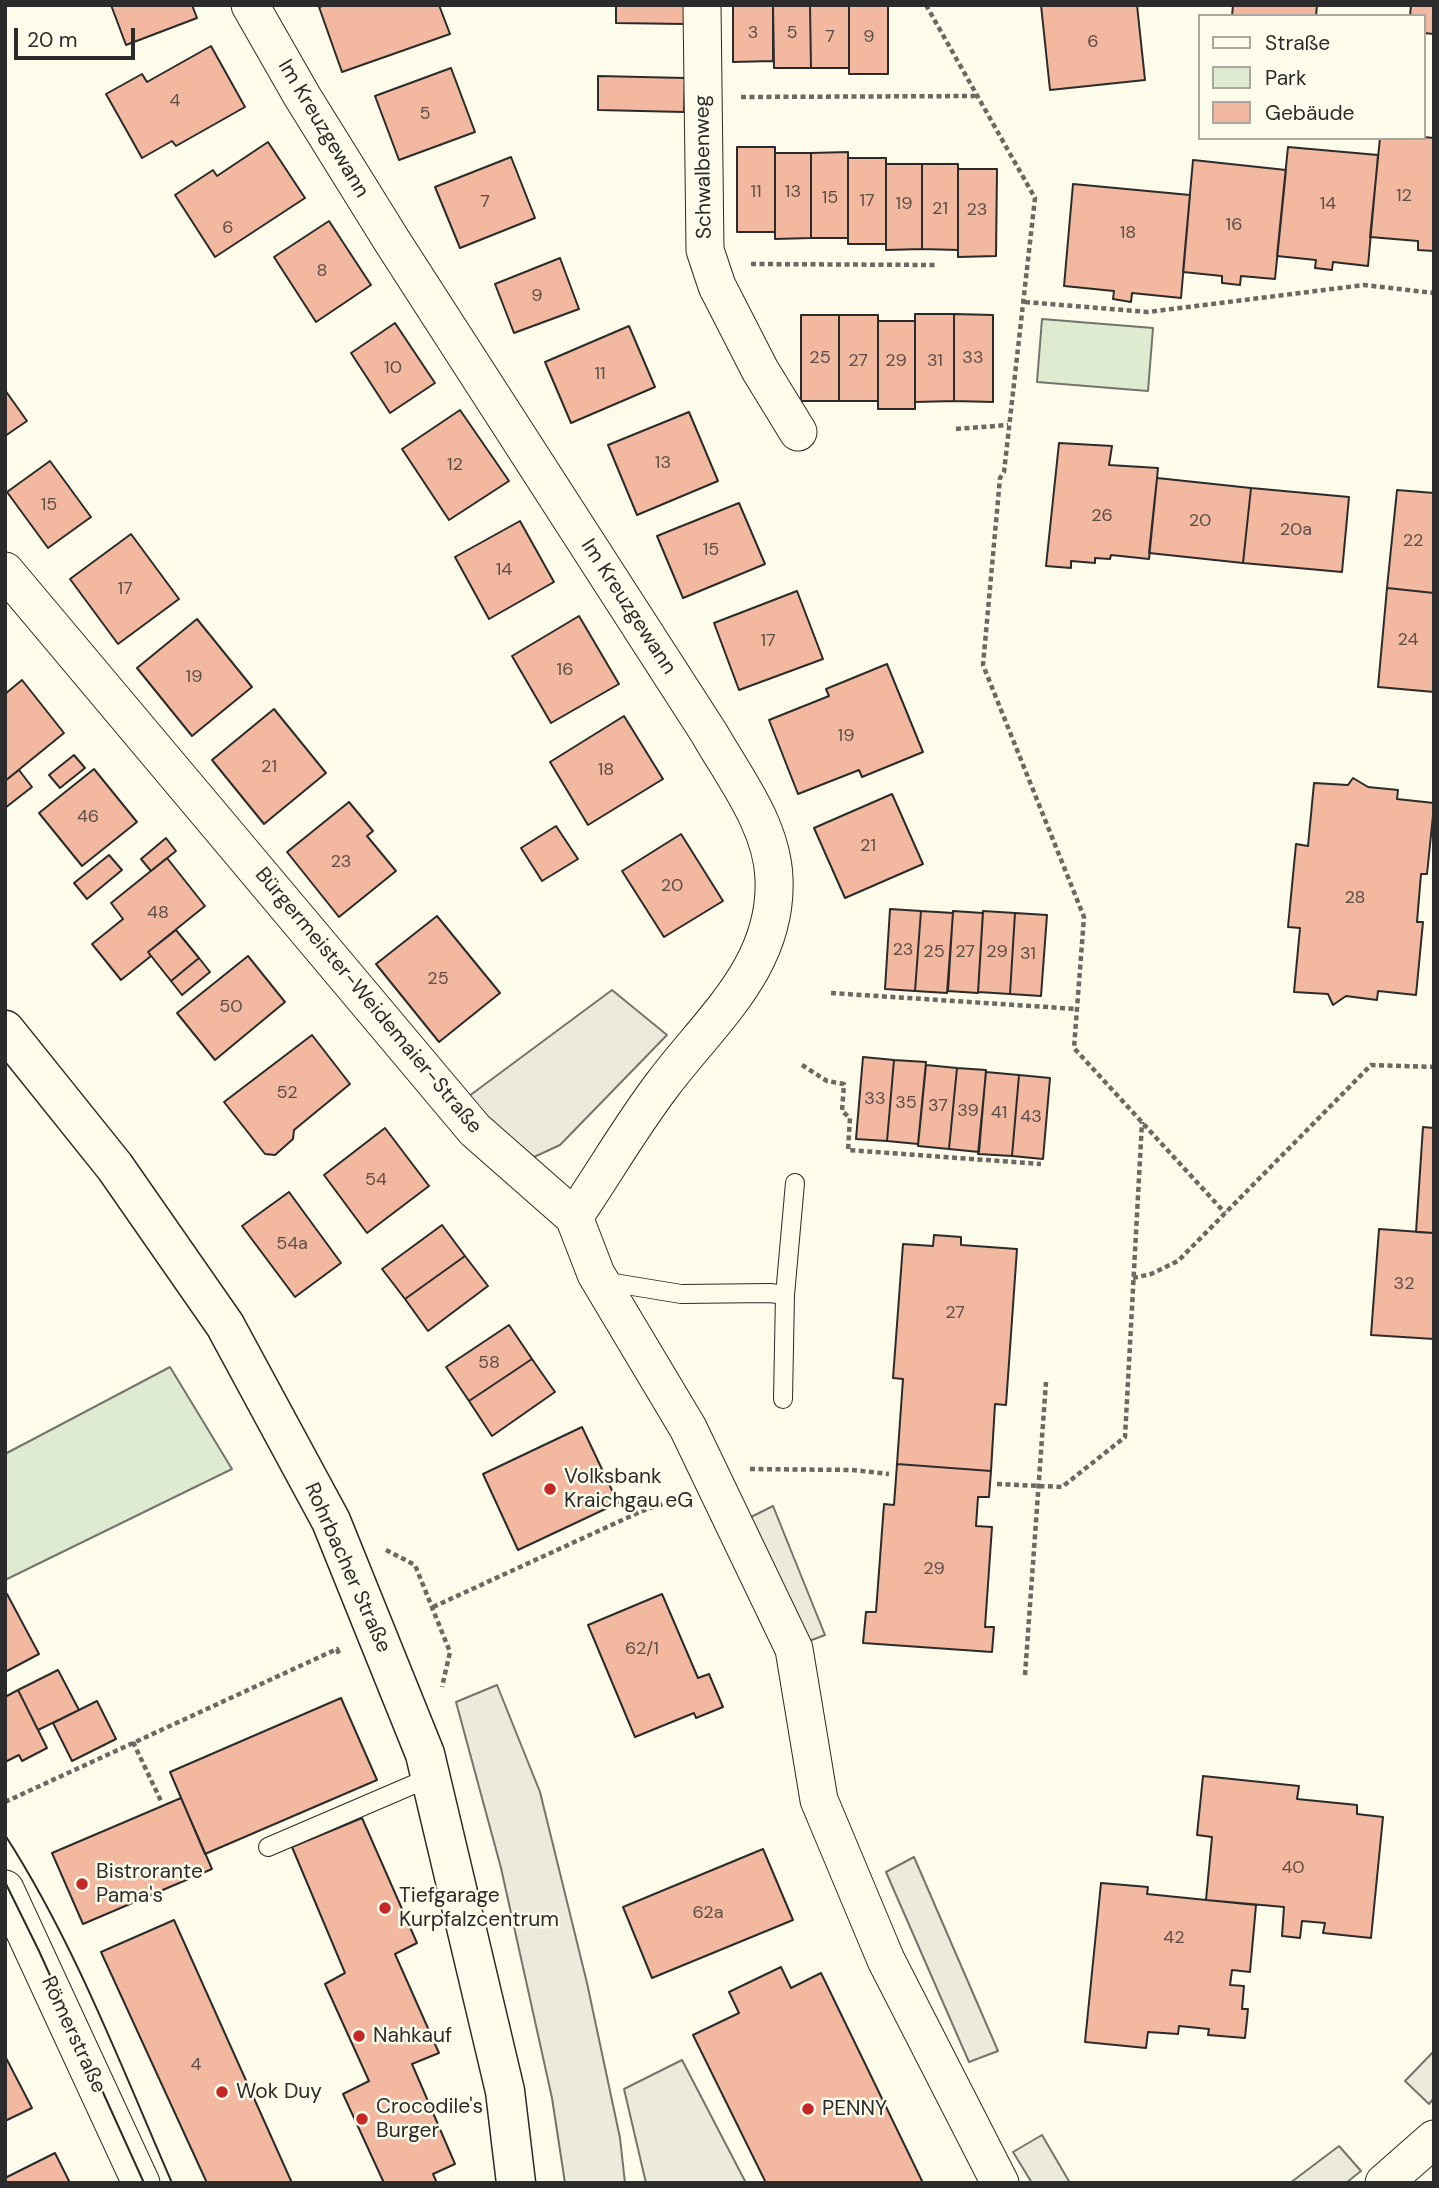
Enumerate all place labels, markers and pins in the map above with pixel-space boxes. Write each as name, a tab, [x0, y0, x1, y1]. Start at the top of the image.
place label: Volksbank Kraichgau eG	[564, 1464, 693, 1514]
marker: Volksbank Kraichgau eG	[542, 1481, 558, 1497]
place label: Bistrorante Pama's	[96, 1859, 203, 1909]
marker: Bistrorante Pama's	[74, 1876, 90, 1892]
place label: Tiefgarage Kurpfalzcentrum	[399, 1883, 559, 1933]
marker: Tiefgarage Kurpfalzcentrum	[377, 1900, 393, 1916]
place label: Nahkauf	[373, 2023, 452, 2049]
marker: Nahkauf	[351, 2028, 367, 2044]
place label: Wok Duy	[236, 2079, 322, 2105]
marker: Wok Duy	[214, 2084, 230, 2100]
place label: Crocodile's Burger	[376, 2094, 483, 2144]
place label: PENNY	[822, 2096, 887, 2122]
marker: PENNY	[800, 2101, 816, 2117]
marker: Crocodile's Burger	[354, 2111, 370, 2127]

